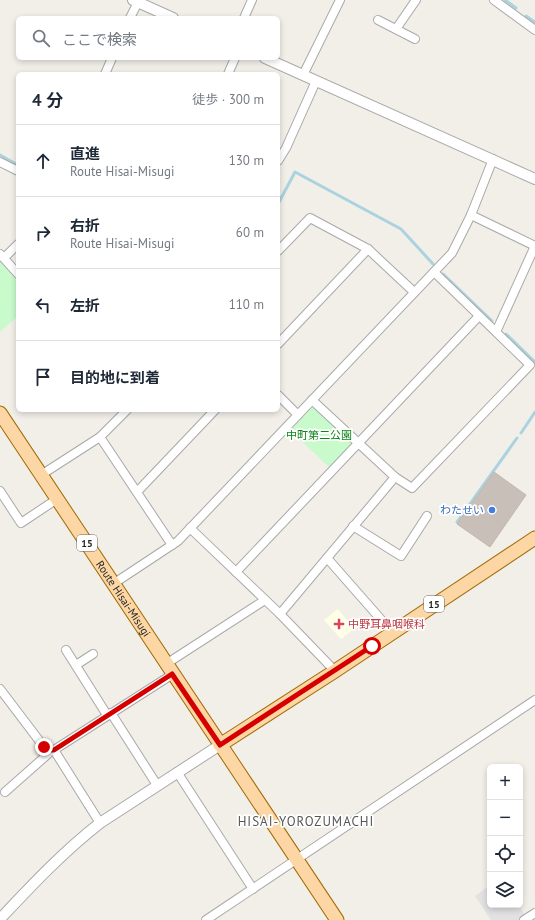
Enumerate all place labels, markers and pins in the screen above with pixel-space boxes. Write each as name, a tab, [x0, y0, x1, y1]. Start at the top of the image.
place label: わたせい	[440, 503, 484, 517]
marker: わたせい	[487, 505, 497, 515]
place label: 中野耳鼻咽喉科	[348, 617, 425, 631]
marker: 中野耳鼻咽喉科	[333, 618, 345, 630]

